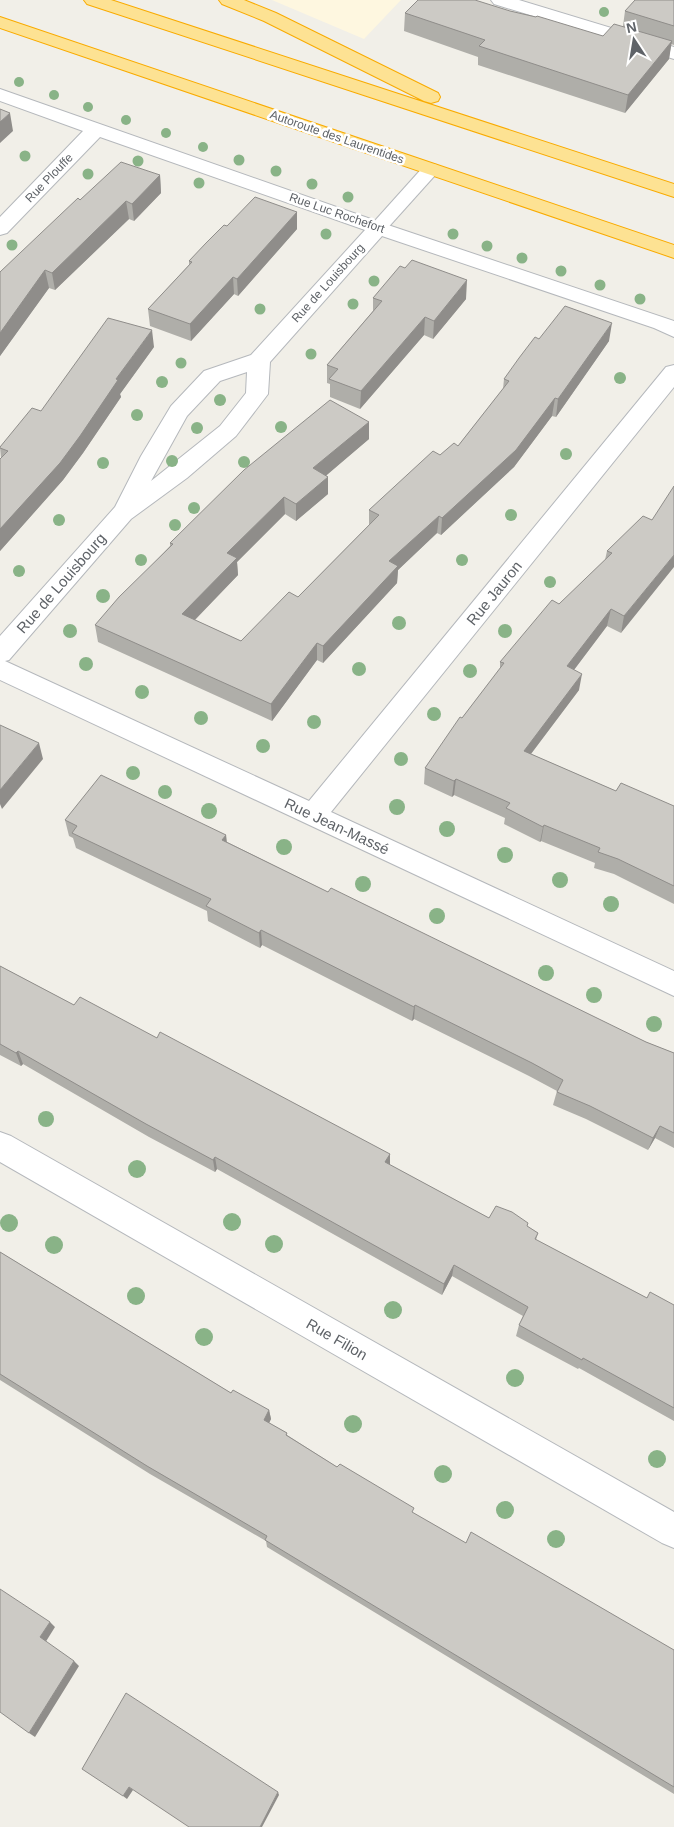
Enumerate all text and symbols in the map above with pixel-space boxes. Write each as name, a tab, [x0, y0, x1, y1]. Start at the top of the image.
north arrow	[609, 15, 659, 65]
text: N	[625, 18, 638, 36]
street label: Autoroute des Laurentides	[268, 107, 406, 167]
street label: Rue Plouffe	[22, 150, 76, 205]
street label: Rue Luc Rochefort	[287, 190, 387, 236]
street label: Rue de Louisbourg	[289, 241, 367, 325]
street label: Rue de Louisbourg	[13, 530, 109, 636]
street label: Rue Jauron	[463, 558, 525, 628]
street label: Rue Jean-Massé	[282, 794, 392, 858]
street label: Rue Filion	[304, 1315, 370, 1363]

